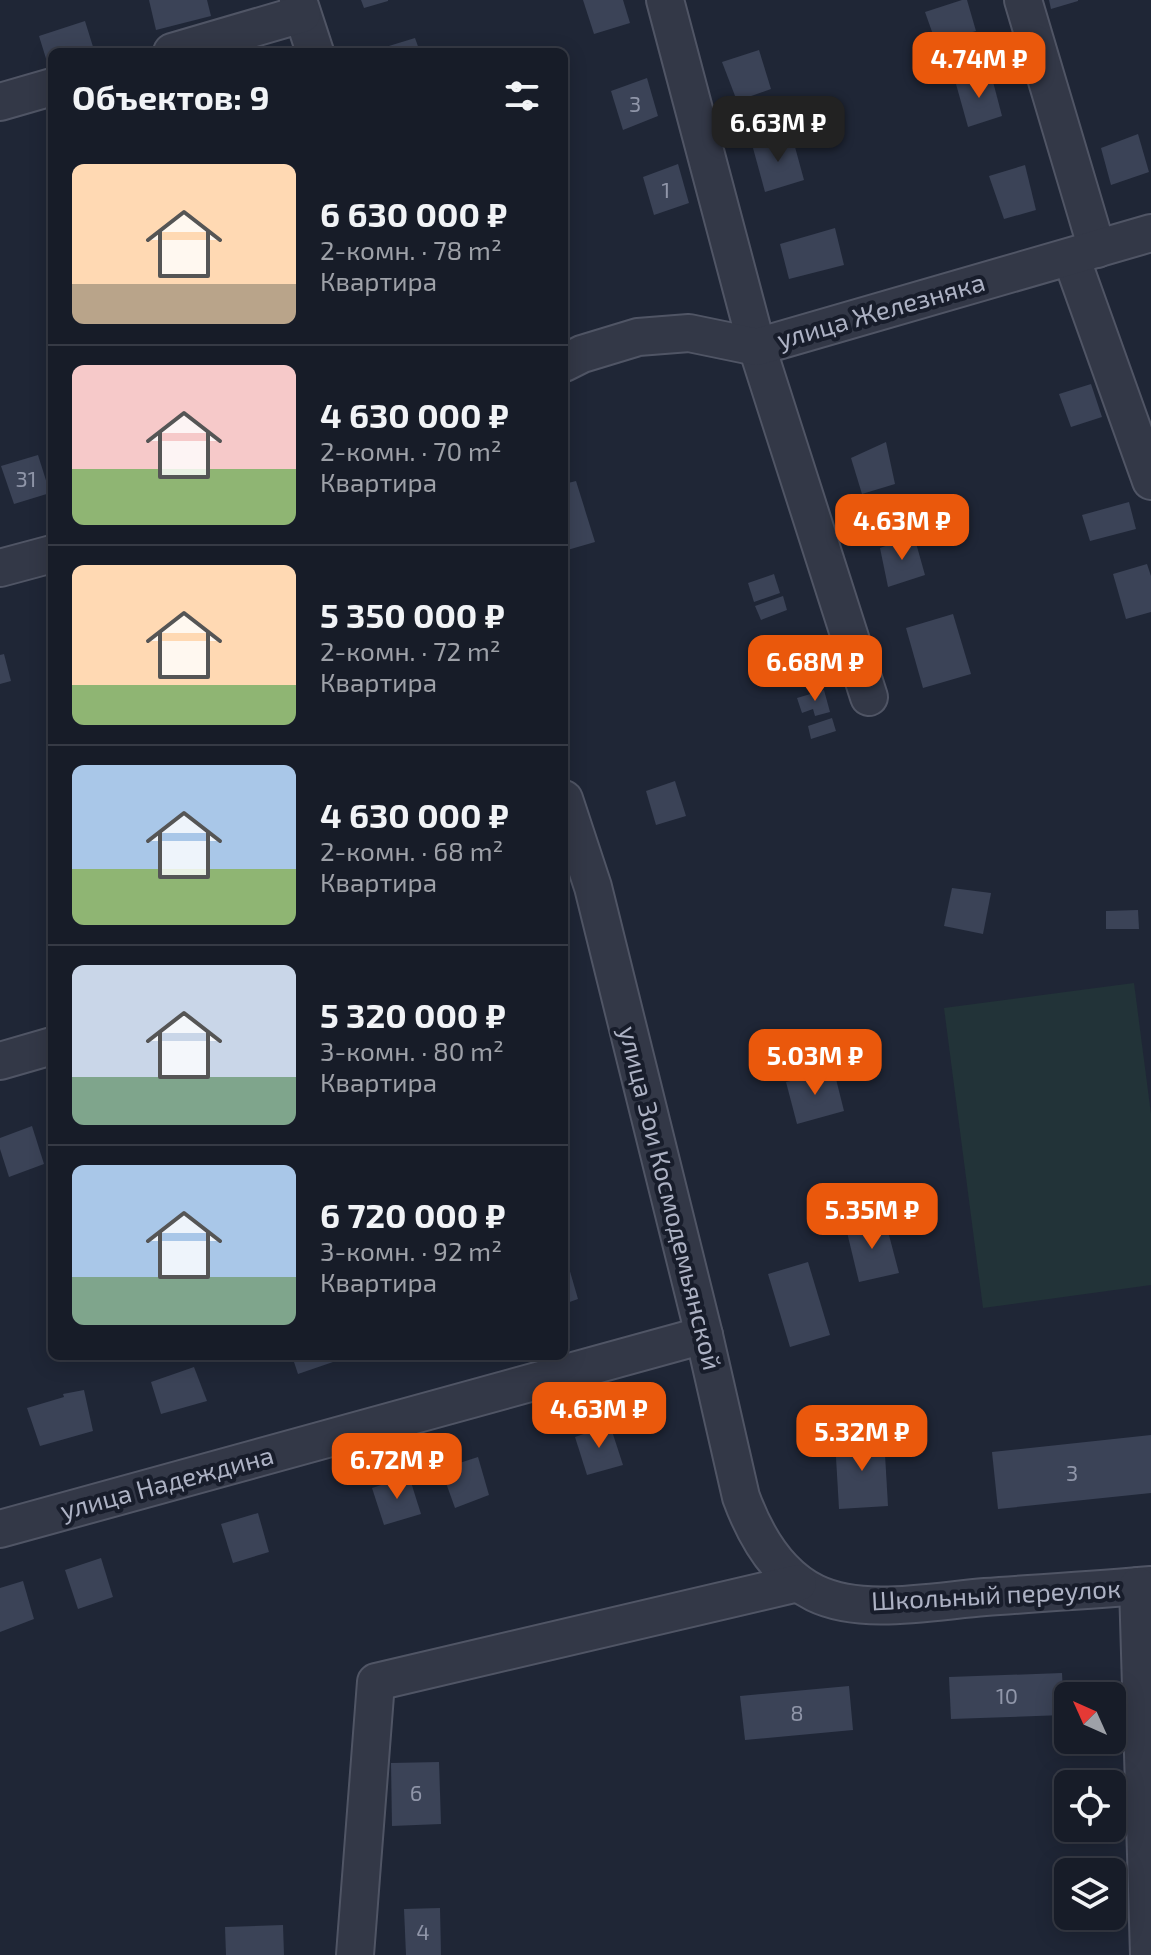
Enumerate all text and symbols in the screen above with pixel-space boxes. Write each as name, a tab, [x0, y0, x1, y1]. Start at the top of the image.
pin: 4.74M ₽	[905, 32, 1053, 100]
text: 4.74M ₽	[930, 42, 1028, 73]
icon: filters	[500, 74, 544, 118]
text: Объектов: 9	[72, 76, 270, 117]
house number: 3	[629, 90, 641, 116]
pin: 6.63M ₽	[704, 96, 852, 164]
text: 6.63M ₽	[730, 106, 826, 137]
house number: 1	[662, 176, 670, 202]
text: 6 630 000 ₽	[320, 193, 507, 234]
icon: home	[136, 196, 232, 292]
text: 2-комн. · 78 m²	[320, 234, 502, 265]
text: Квартира	[320, 265, 437, 296]
street label: улица Железняка	[773, 265, 988, 355]
text: 4 630 000 ₽	[320, 394, 509, 435]
icon: home	[136, 397, 232, 493]
text: 2-комн. · 70 m²	[320, 435, 502, 466]
house number: 31	[16, 465, 37, 491]
text: Квартира	[320, 466, 437, 497]
pin: 4.63M ₽	[828, 494, 976, 562]
text: 4.63M ₽	[853, 504, 951, 535]
text: 5 350 000 ₽	[320, 594, 505, 635]
icon: home	[136, 597, 232, 693]
text: 2-комн. · 72 m²	[320, 635, 501, 666]
pin: 6.68M ₽	[741, 635, 889, 703]
text: 6.68M ₽	[766, 645, 864, 676]
text: Квартира	[320, 666, 437, 697]
text: 4 630 000 ₽	[320, 794, 509, 835]
icon: home	[136, 797, 232, 893]
text: 2-комн. · 68 m²	[320, 835, 503, 866]
text: Квартира	[320, 866, 437, 897]
text: 5 320 000 ₽	[320, 994, 506, 1035]
icon: home	[136, 997, 232, 1093]
street label: улица Зои Космодемьянской	[613, 1022, 729, 1373]
pin: 5.03M ₽	[741, 1029, 889, 1097]
text: 3-комн. · 80 m²	[320, 1035, 504, 1066]
text: 5.03M ₽	[767, 1039, 863, 1070]
text: Квартира	[320, 1066, 437, 1097]
pin: 5.35M ₽	[798, 1183, 946, 1251]
text: 5.35M ₽	[825, 1193, 919, 1224]
text: 6 720 000 ₽	[320, 1194, 506, 1235]
icon: home	[136, 1197, 232, 1293]
text: 3-комн. · 92 m²	[320, 1235, 502, 1266]
text: Квартира	[320, 1266, 437, 1297]
pin: 4.63M ₽	[525, 1382, 673, 1450]
text: 4.63M ₽	[550, 1392, 648, 1423]
pin: 5.32M ₽	[788, 1405, 936, 1473]
text: 5.32M ₽	[814, 1415, 910, 1446]
pin: 6.72M ₽	[323, 1433, 471, 1501]
street label: улица Надеждина	[56, 1438, 277, 1526]
text: 6.72M ₽	[350, 1443, 444, 1474]
house number: 3	[1066, 1459, 1078, 1485]
street label: Школьный переулок	[870, 1571, 1122, 1617]
house number: 10	[996, 1682, 1018, 1708]
north arrow	[1054, 1682, 1126, 1754]
map controls	[1054, 1682, 1126, 1930]
house number: 8	[790, 1699, 804, 1725]
button: locate	[1054, 1770, 1126, 1842]
house number: 6	[410, 1779, 422, 1805]
button: layers	[1054, 1858, 1126, 1930]
house number: 4	[416, 1918, 430, 1944]

